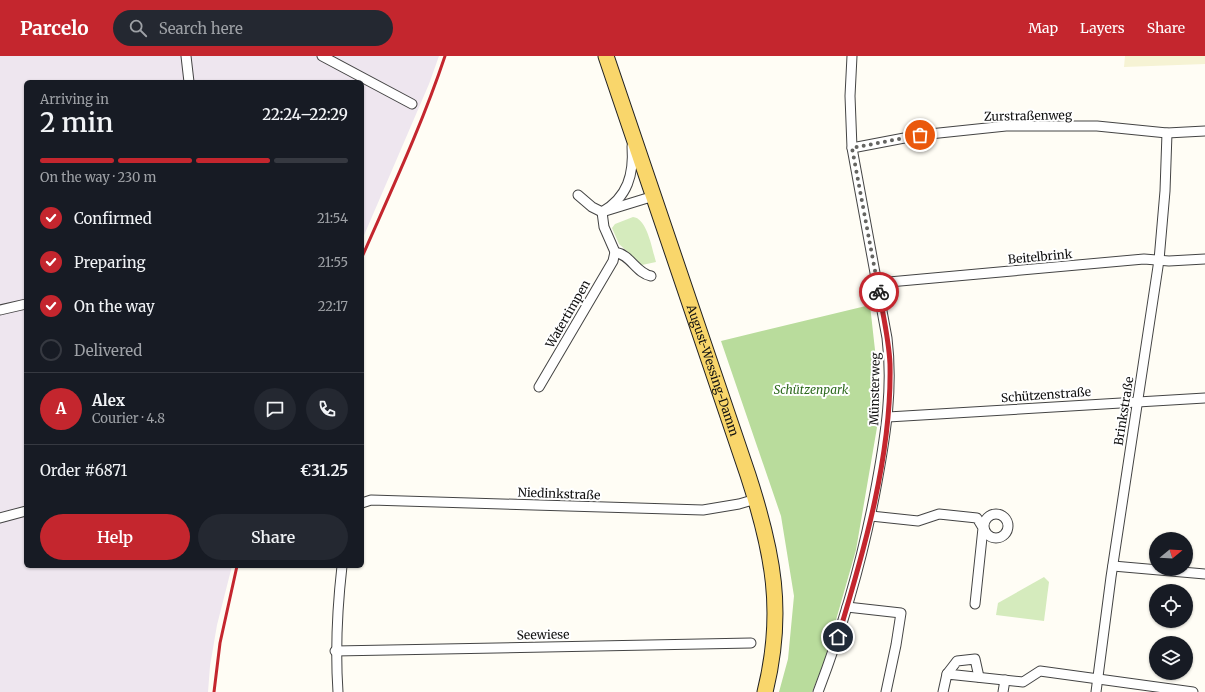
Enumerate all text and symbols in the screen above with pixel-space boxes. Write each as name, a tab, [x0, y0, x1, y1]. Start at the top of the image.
search box	[113, 10, 393, 46]
text: Parcelo	[20, 16, 89, 40]
icon: search	[127, 17, 149, 39]
text: Search here	[159, 19, 243, 38]
text: Map	[1028, 19, 1058, 37]
text: Layers	[1080, 19, 1125, 37]
text: Share	[1147, 19, 1185, 37]
text: Arriving in	[40, 91, 109, 108]
text: 22:24–22:29	[262, 105, 348, 124]
text: 2 min	[40, 106, 113, 139]
street label: Zurstraßenweg	[984, 107, 1073, 124]
pin	[903, 118, 937, 152]
icon: bag	[909, 124, 931, 146]
text: On the way · 230 m	[40, 169, 156, 186]
icon: check	[40, 207, 62, 229]
text: Confirmed	[74, 209, 152, 228]
text: 21:54	[317, 210, 348, 227]
street label: Beitelbrink	[1007, 246, 1073, 267]
icon: check	[40, 251, 62, 273]
text: Preparing	[74, 253, 146, 272]
text: 21:55	[318, 254, 348, 271]
courier	[859, 272, 899, 312]
street label: Watertimpen	[542, 277, 593, 351]
icon: bike	[868, 281, 890, 303]
icon: check	[40, 295, 62, 317]
text: On the way	[74, 297, 155, 316]
text: 22:17	[318, 298, 348, 315]
street label: August-Wessing-Damm	[683, 302, 742, 438]
text: Delivered	[74, 341, 142, 360]
street label: Münsterweg	[866, 352, 883, 426]
street label: Brinkstraße	[1111, 375, 1136, 446]
park label: Schützenpark	[774, 382, 849, 397]
street label: Schützenstraße	[1000, 384, 1091, 405]
button: chat	[254, 388, 296, 430]
button: phone	[306, 388, 348, 430]
text: Alex	[92, 391, 125, 410]
text: A	[56, 399, 66, 418]
text: Courier · 4.8	[92, 410, 165, 427]
text: Order #6871	[40, 461, 127, 480]
text: €31.25	[300, 461, 348, 480]
street label: Niedinkstraße	[517, 485, 601, 502]
button: Help	[40, 514, 190, 560]
button: Share	[198, 514, 348, 560]
north arrow	[1149, 532, 1193, 576]
map controls	[1149, 532, 1193, 680]
button: locate	[1149, 584, 1193, 628]
pin	[821, 620, 855, 654]
icon: home	[827, 626, 849, 648]
street label: Seewiese	[516, 627, 570, 642]
button: layers	[1149, 636, 1193, 680]

